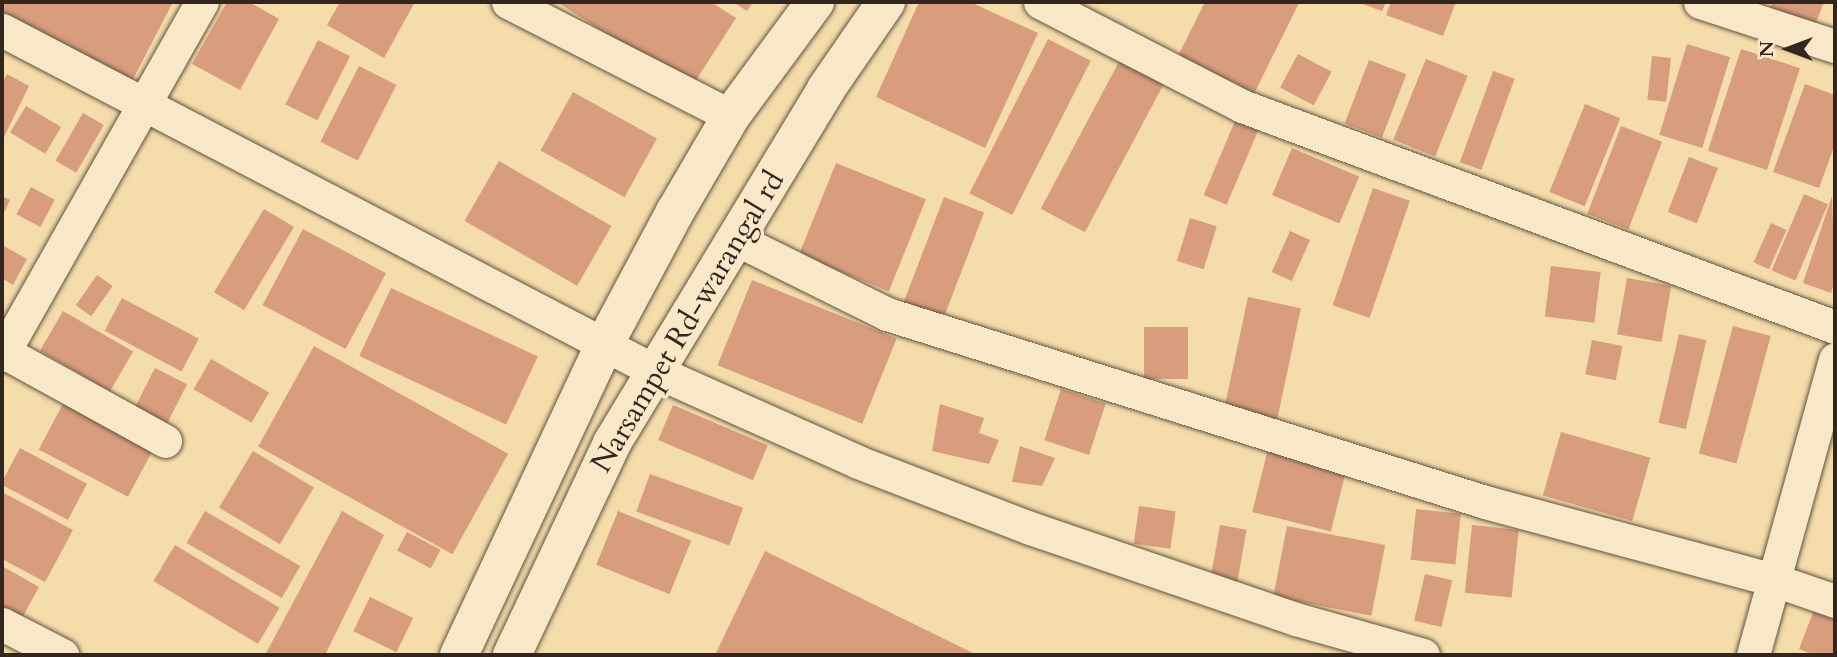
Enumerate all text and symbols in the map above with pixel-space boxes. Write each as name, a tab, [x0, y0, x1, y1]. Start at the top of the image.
north arrow	[1753, 14, 1823, 84]
text: N	[1754, 41, 1780, 57]
street label: Narsampet Rd-warangal rd	[584, 165, 792, 479]

